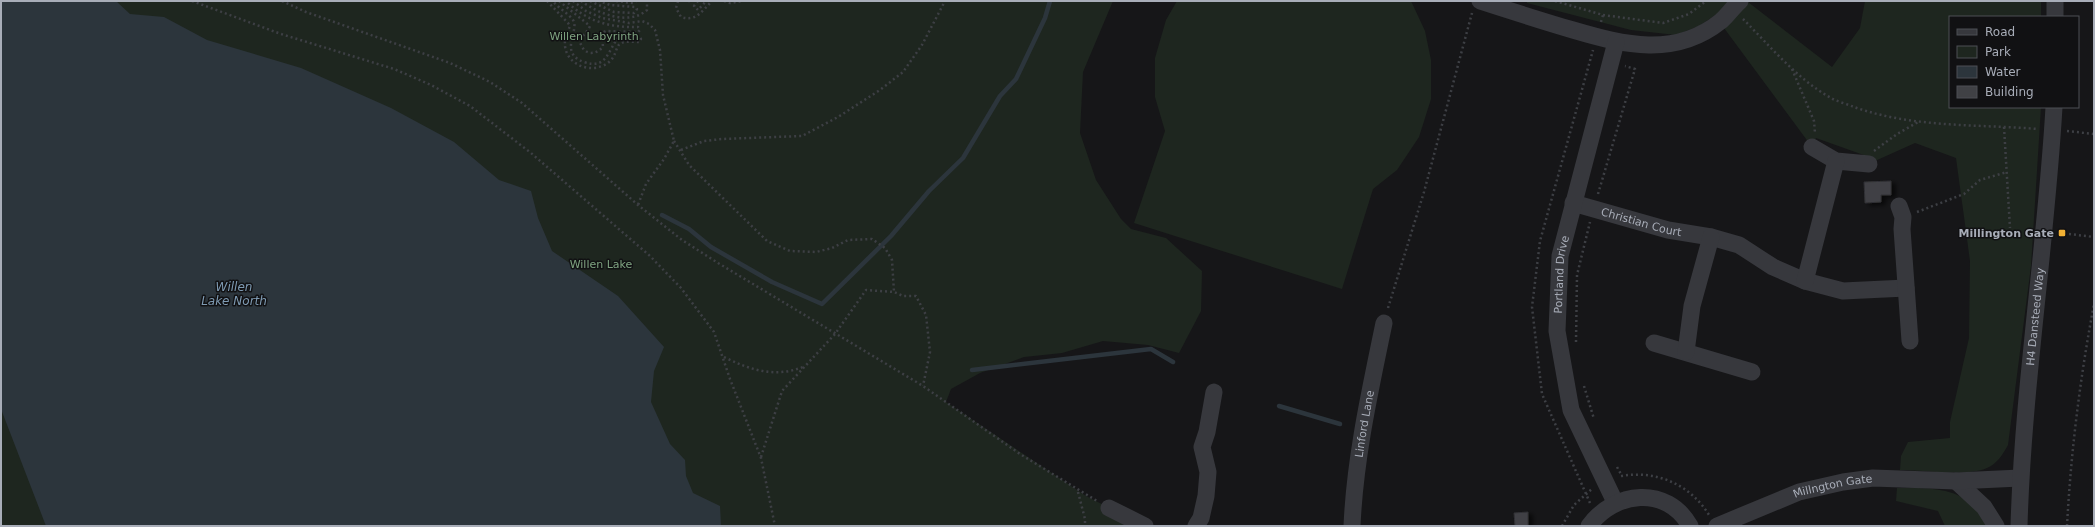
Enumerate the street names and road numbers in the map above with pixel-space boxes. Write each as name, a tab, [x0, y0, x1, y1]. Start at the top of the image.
street label: Christian Court	[1600, 205, 1683, 239]
street label: Portland Drive	[1552, 234, 1572, 314]
street label: H4 Dansteed Way	[2024, 267, 2047, 366]
street label: Linford Lane	[1353, 389, 1377, 458]
street label: Millngton Gate	[1791, 472, 1873, 501]

